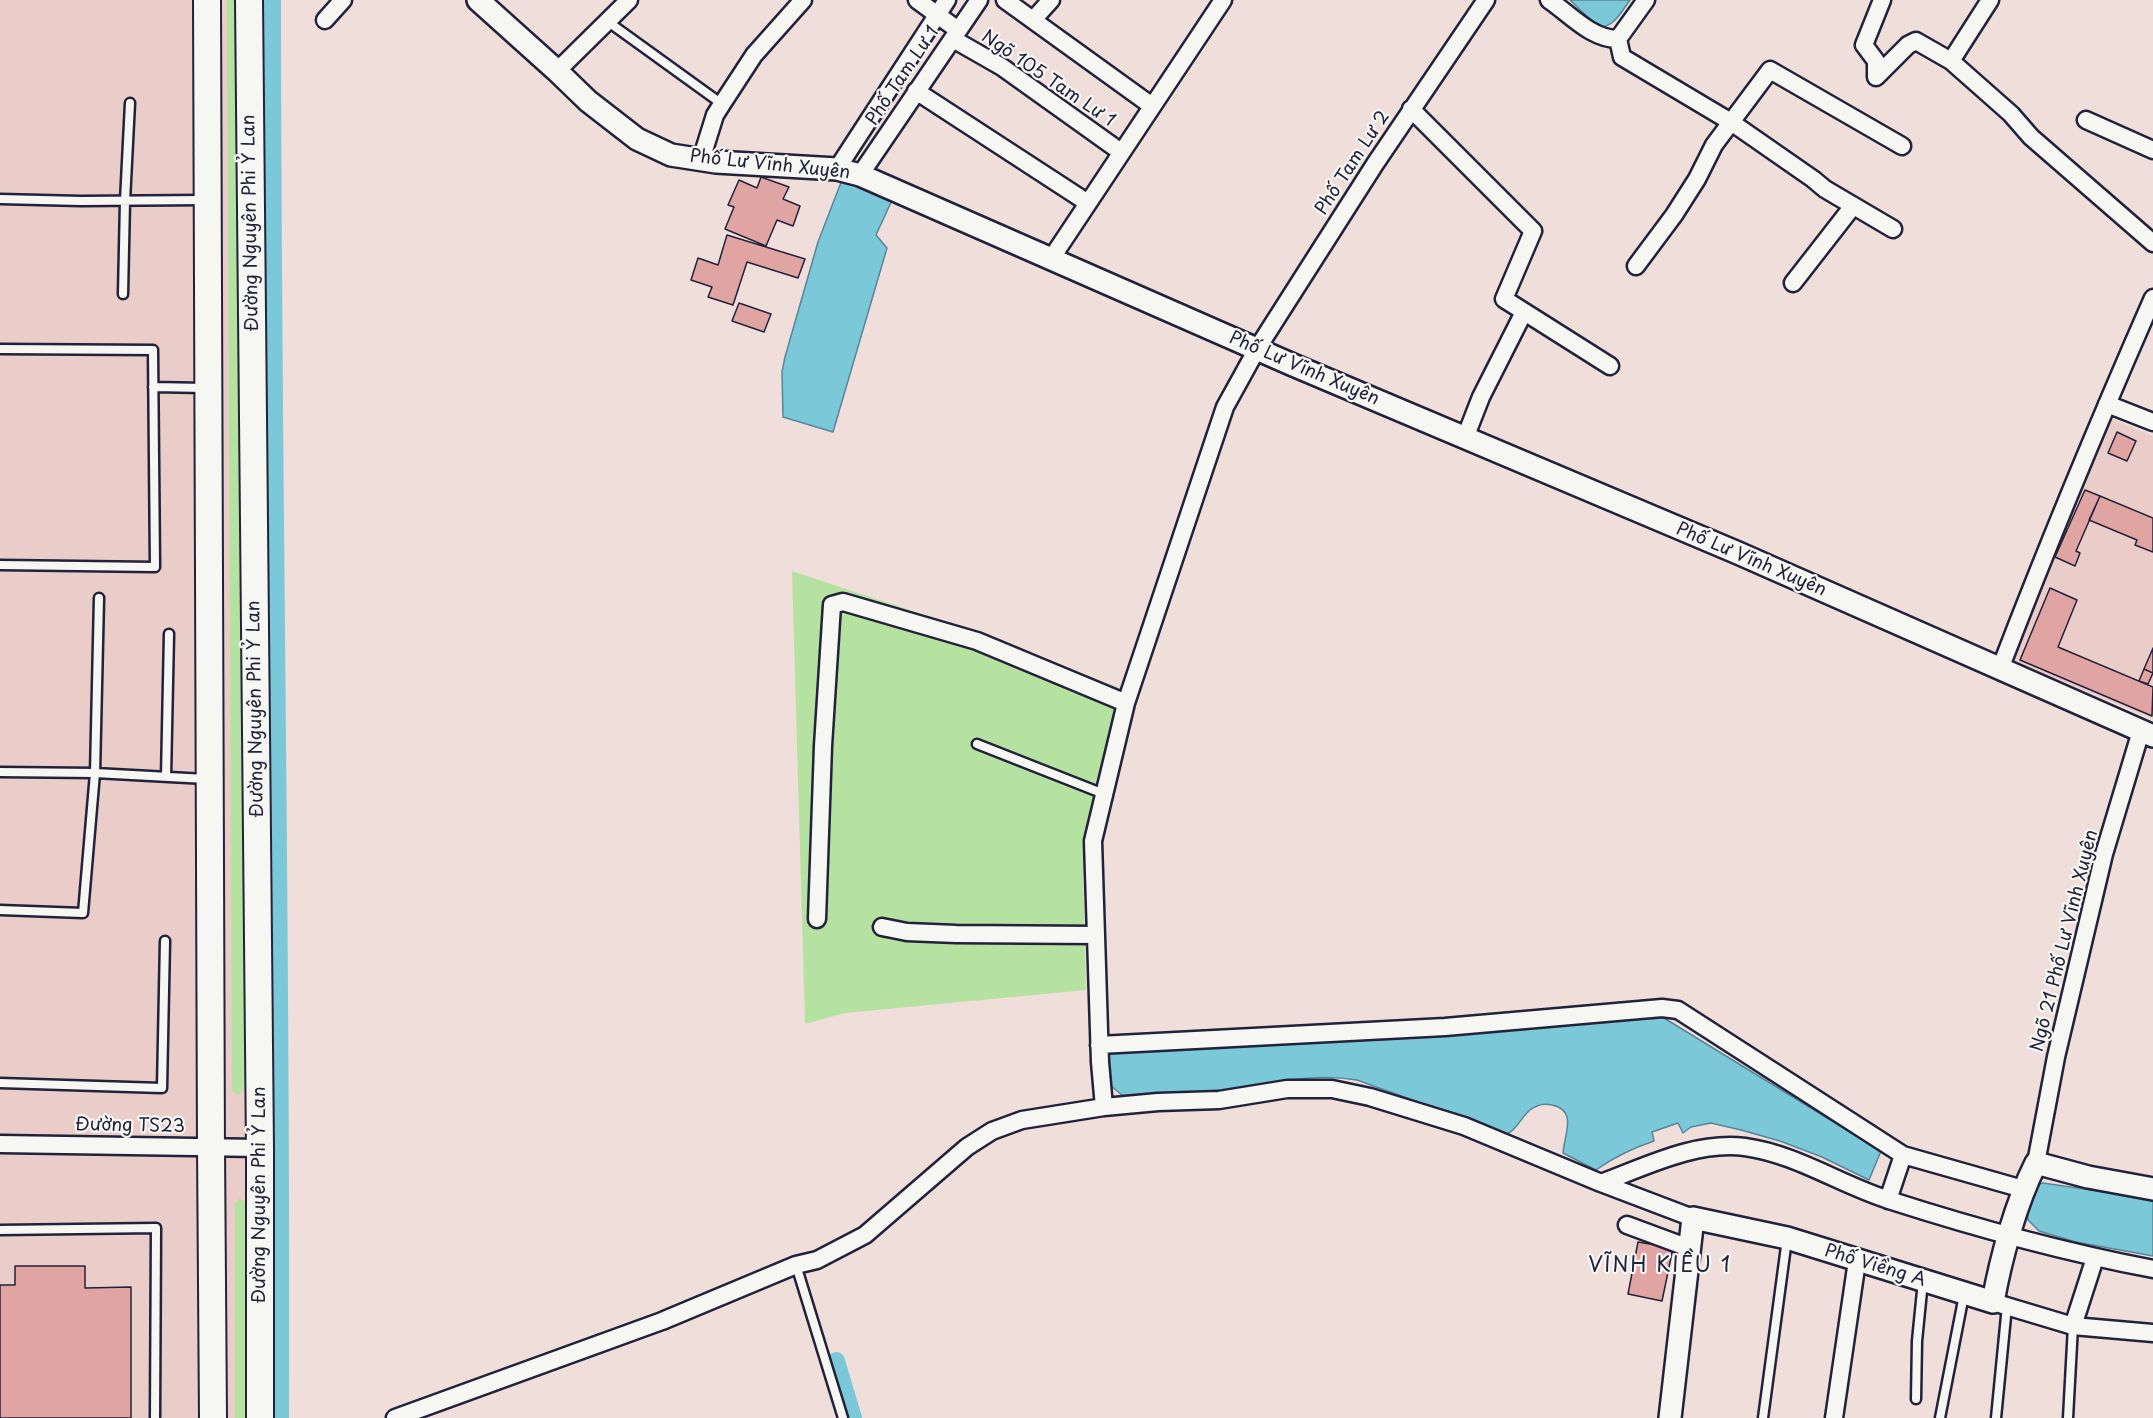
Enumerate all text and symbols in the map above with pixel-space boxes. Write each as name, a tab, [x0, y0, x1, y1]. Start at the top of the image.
street label: Phố Tam Lư 1	[862, 22, 944, 130]
street label: Ngõ 105 Tam Lư 1	[977, 26, 1119, 132]
street label: Phố Tam Lư 2	[1311, 107, 1395, 219]
street label: Đường Nguyên Phi Ỷ Lan	[238, 114, 264, 332]
street label: Phố Lư Vĩnh Xuyên	[689, 146, 851, 184]
street label: Phố Lư Vĩnh Xuyên	[1226, 328, 1382, 410]
street label: Phố Lư Vĩnh Xuyên	[1673, 519, 1829, 601]
street label: Đường Nguyên Phi Ỷ Lan	[243, 600, 269, 818]
street label: Ngõ 21 Phố Lư Vĩnh Xuyên	[2027, 828, 2103, 1054]
street label: Đường Nguyên Phi Ỷ Lan	[249, 1087, 271, 1303]
street label: Đường TS23	[75, 1114, 185, 1138]
street label: Phố Viềng A	[1822, 1240, 1928, 1292]
district label: VĨNH KIỀU 1	[1589, 1253, 1731, 1279]

